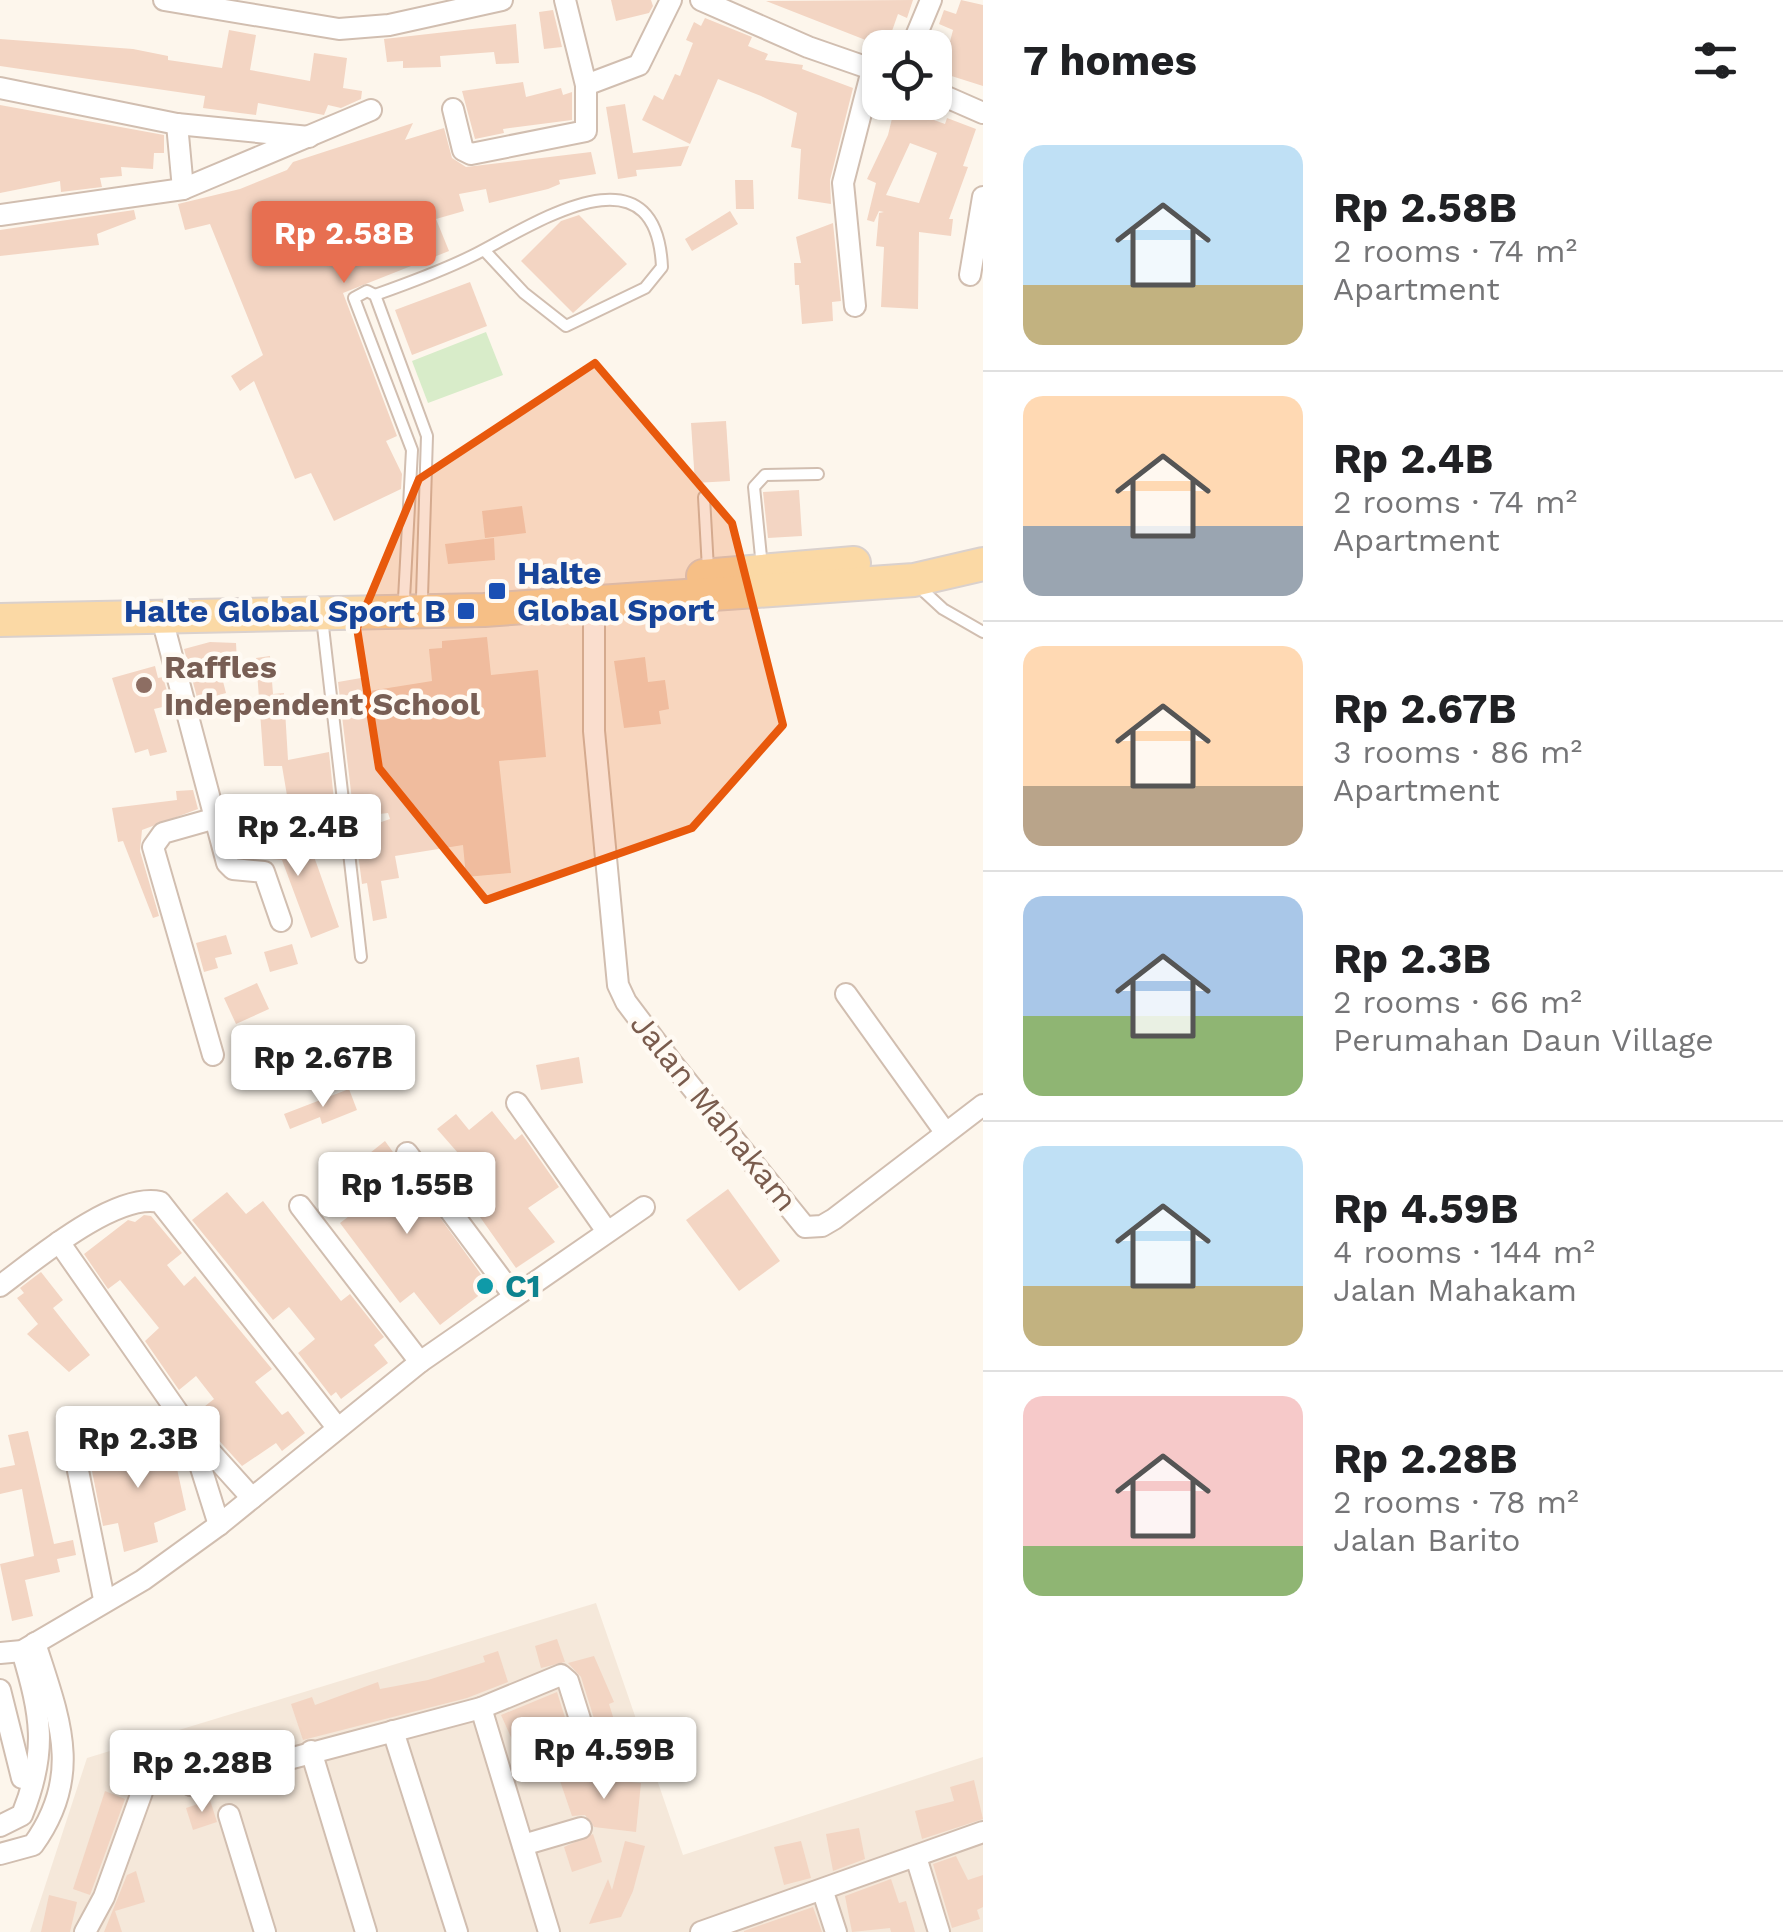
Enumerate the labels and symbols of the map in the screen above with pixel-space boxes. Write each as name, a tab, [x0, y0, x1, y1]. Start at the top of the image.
pin: Rp 2.58B	[241, 201, 447, 286]
place label: Halte Global Sport	[517, 554, 715, 629]
marker: Halte Global Sport	[486, 580, 508, 602]
place label: Halte Global Sport B	[124, 592, 446, 630]
marker: Halte Global Sport B	[455, 600, 477, 622]
place label: Raffles Independent School	[164, 648, 480, 723]
marker: Raffles Independent School	[133, 674, 155, 696]
pin: Rp 2.4B	[206, 794, 390, 879]
street label: Jalan Mahakam	[622, 1005, 806, 1219]
pin: Rp 2.67B	[220, 1025, 426, 1110]
pin: Rp 1.55B	[304, 1152, 510, 1237]
place label: C1	[505, 1267, 541, 1305]
marker: C1	[474, 1275, 496, 1297]
pin: Rp 2.3B	[46, 1406, 230, 1491]
pin: Rp 4.59B	[501, 1717, 707, 1802]
pin: Rp 2.28B	[99, 1730, 305, 1815]

